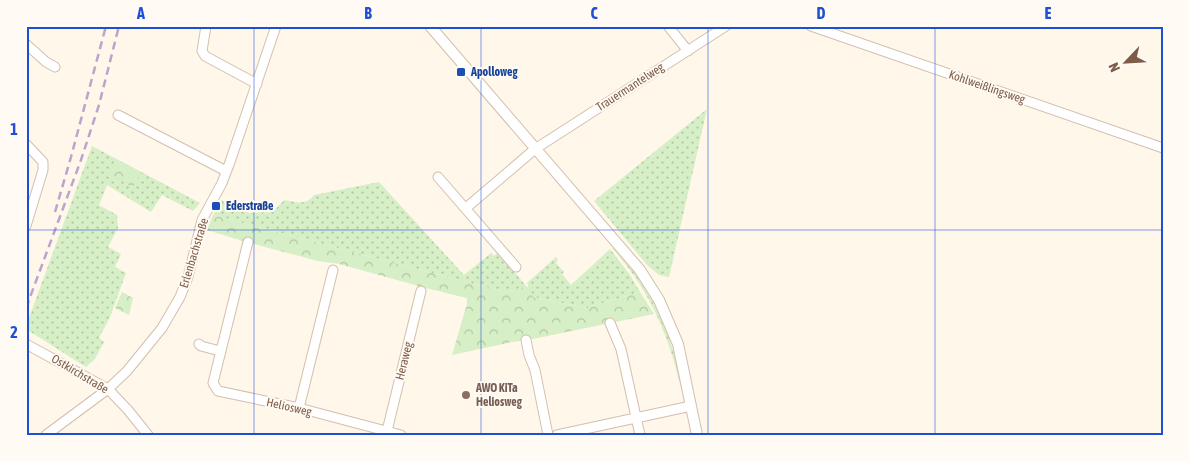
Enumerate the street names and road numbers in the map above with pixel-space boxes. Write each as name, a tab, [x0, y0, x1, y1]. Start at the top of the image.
street label: Trauermantelweg	[594, 59, 667, 114]
street label: Kohlweißlingsweg	[947, 67, 1028, 107]
street label: Erlenbachstraße	[177, 216, 211, 290]
street label: Heraweg	[392, 340, 416, 382]
street label: Ostkirchstraße	[49, 352, 111, 396]
street label: Heliosweg	[265, 395, 314, 419]

